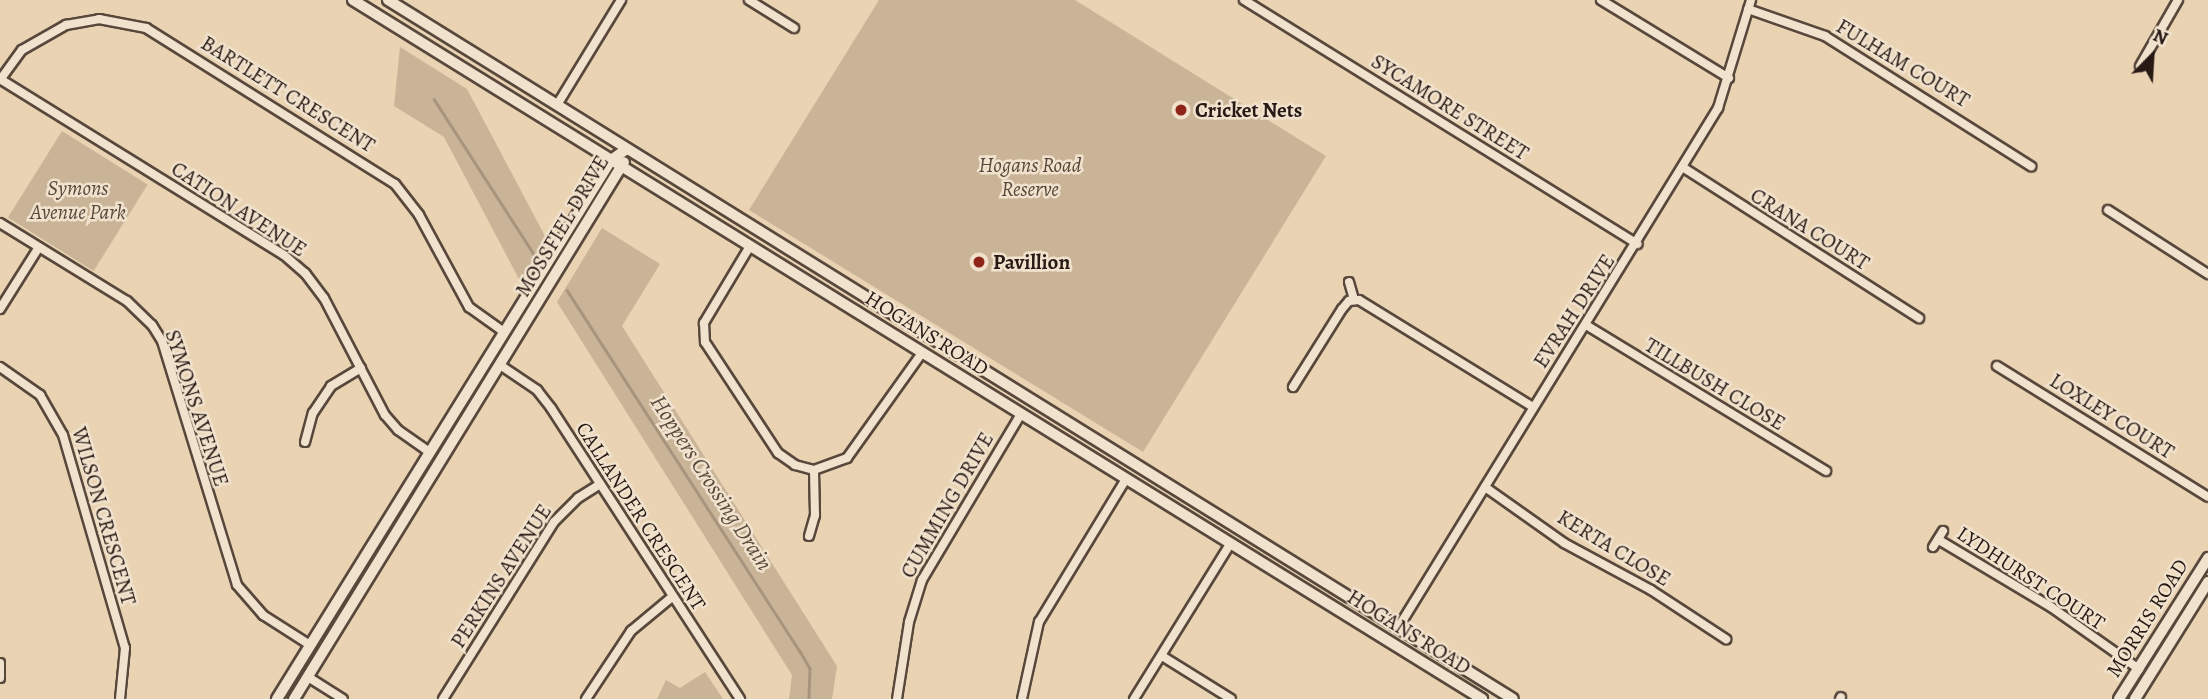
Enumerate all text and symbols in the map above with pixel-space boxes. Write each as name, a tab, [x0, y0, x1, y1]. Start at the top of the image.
street label: FULHAM COURT	[1832, 13, 1974, 113]
north arrow	[2117, 21, 2187, 91]
text: N	[2149, 22, 2172, 52]
street label: BARTLETT CRESCENT	[196, 30, 380, 158]
street label: SYCAMORE STREET	[1367, 48, 1533, 166]
place label: Cricket Nets	[1195, 97, 1302, 123]
marker: Cricket Nets	[1173, 102, 1189, 118]
street label: MOSSFIEL DRIVE	[510, 151, 614, 301]
park label: Hogans Road Reserve	[979, 152, 1081, 202]
street label: CATION AVENUE	[167, 156, 311, 262]
park label: Symons Avenue Park	[30, 175, 126, 225]
street label: CRANA COURT	[1746, 182, 1874, 276]
place label: Pavillion	[993, 249, 1070, 275]
street label: EVRAH DRIVE	[1528, 249, 1620, 373]
marker: Pavillion	[971, 254, 987, 270]
street label: HOGANS ROAD	[861, 285, 993, 381]
street label: SYMONS AVENUE	[160, 327, 234, 489]
street label: TILLBUSH CLOSE	[1640, 332, 1790, 436]
street label: LOXLEY COURT	[2045, 368, 2179, 464]
water label: Hoppers Crossing Drain	[644, 390, 778, 576]
street label: CALLANDER CRESCENT	[571, 417, 711, 615]
street label: WILSON CRESCENT	[67, 424, 141, 608]
street label: CUMMING DRIVE	[895, 428, 999, 582]
street label: PERKINS AVENUE	[445, 499, 557, 653]
street label: KERTA CLOSE	[1553, 504, 1675, 592]
street label: LYDHURST COURT	[1952, 521, 2110, 635]
street label: MORRIS ROAD	[2101, 554, 2193, 682]
street label: HOGANS ROAD	[1343, 584, 1475, 680]

